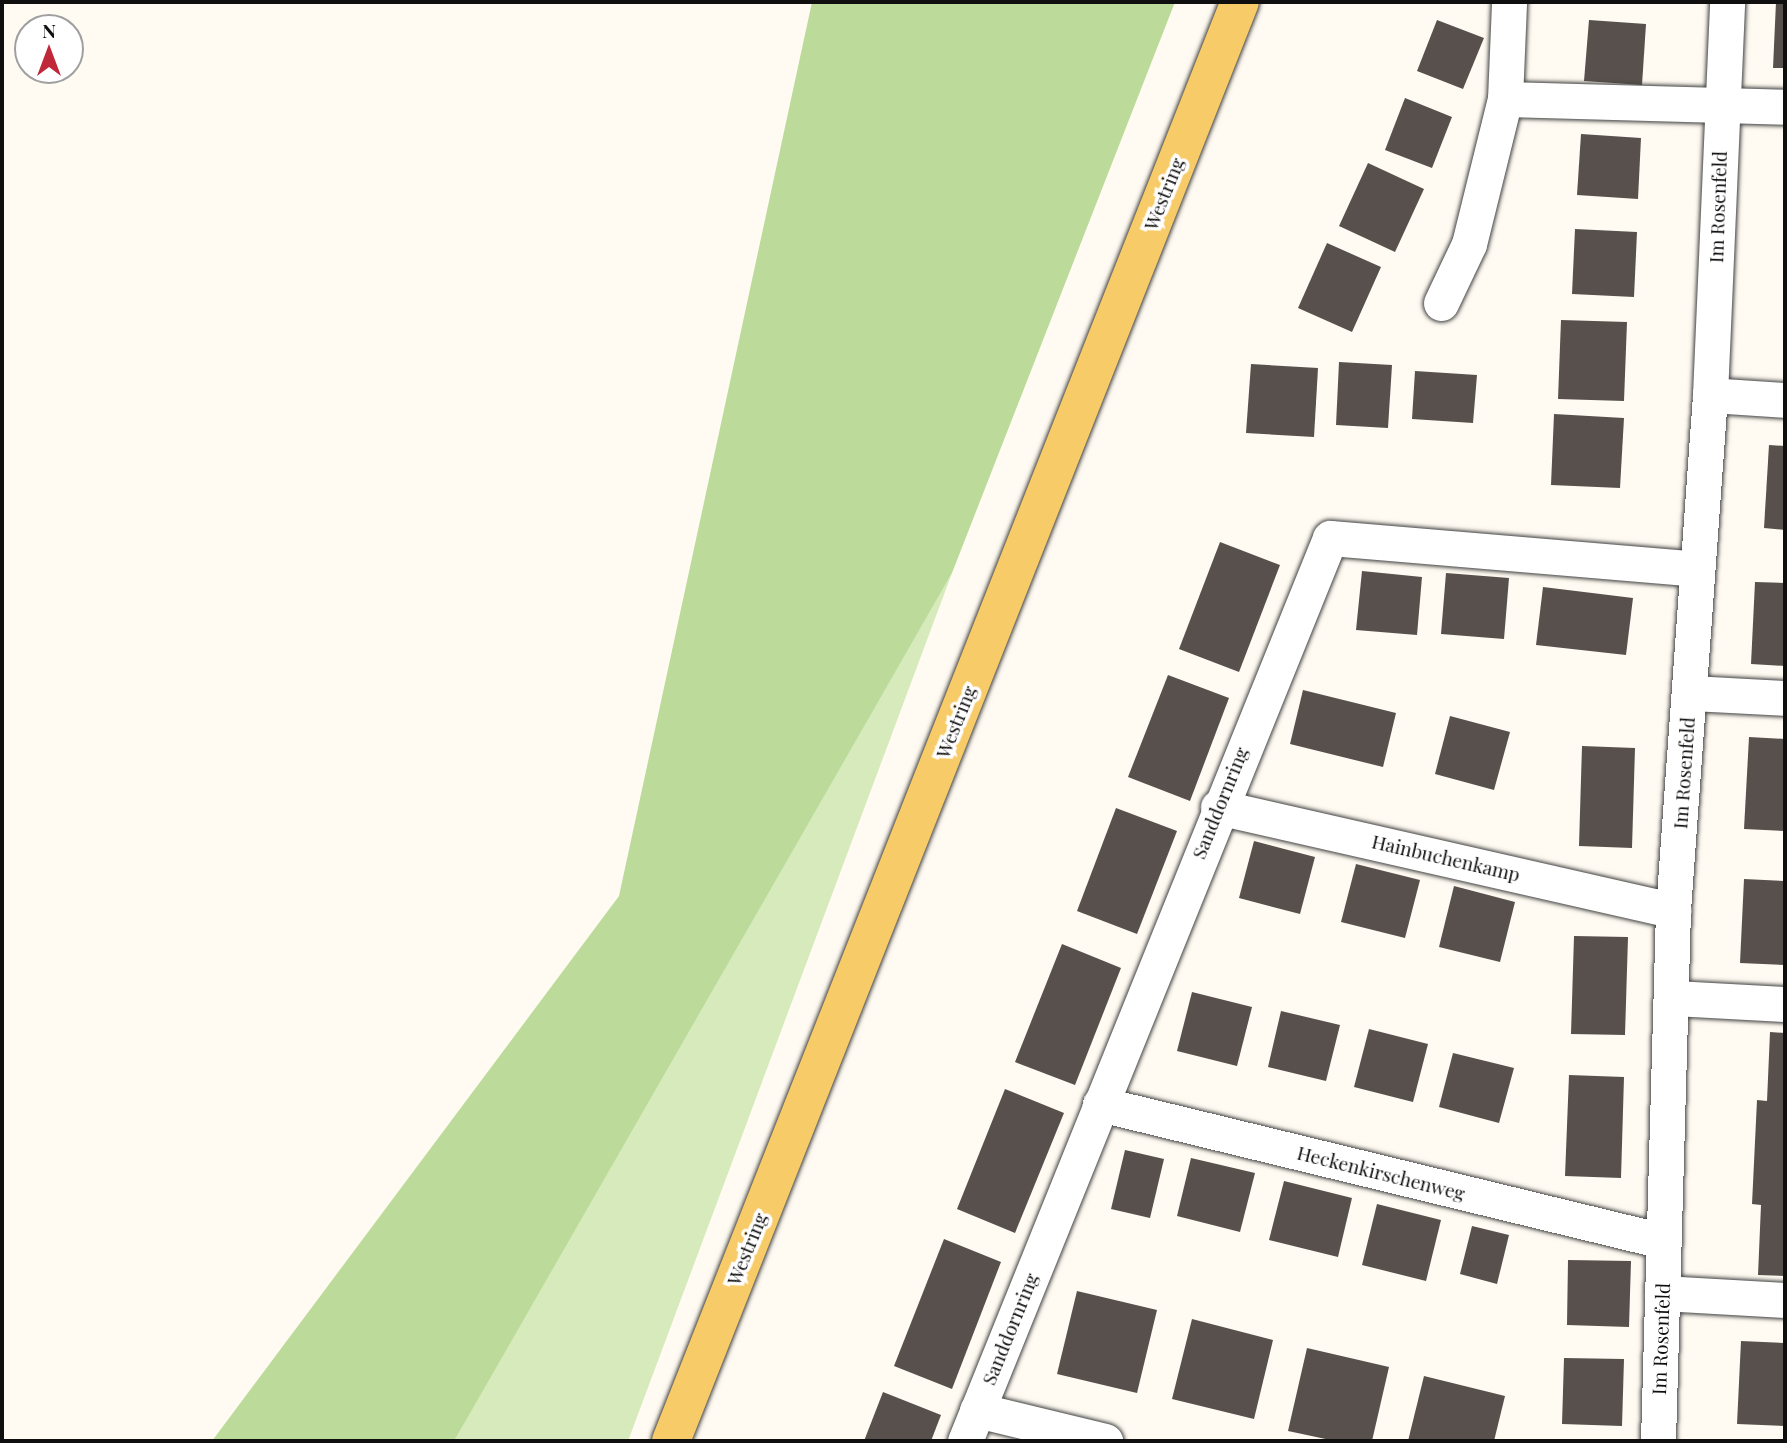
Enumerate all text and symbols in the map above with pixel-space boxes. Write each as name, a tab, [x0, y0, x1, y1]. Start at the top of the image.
north arrow	[14, 14, 84, 84]
text: N	[42, 17, 56, 43]
street label: Im Rosenfeld	[1705, 151, 1731, 263]
street label: Westring	[1139, 155, 1189, 233]
street label: Westring	[931, 683, 981, 761]
street label: Im Rosenfeld	[1669, 716, 1699, 830]
street label: Sanddornring	[1187, 744, 1253, 862]
street label: Hainbuchenkamp	[1370, 830, 1522, 886]
street label: Heckenkirschenweg	[1295, 1141, 1467, 1205]
street label: Westring	[722, 1210, 772, 1288]
street label: Sanddornring	[977, 1270, 1043, 1388]
street label: Im Rosenfeld	[1648, 1283, 1674, 1395]

